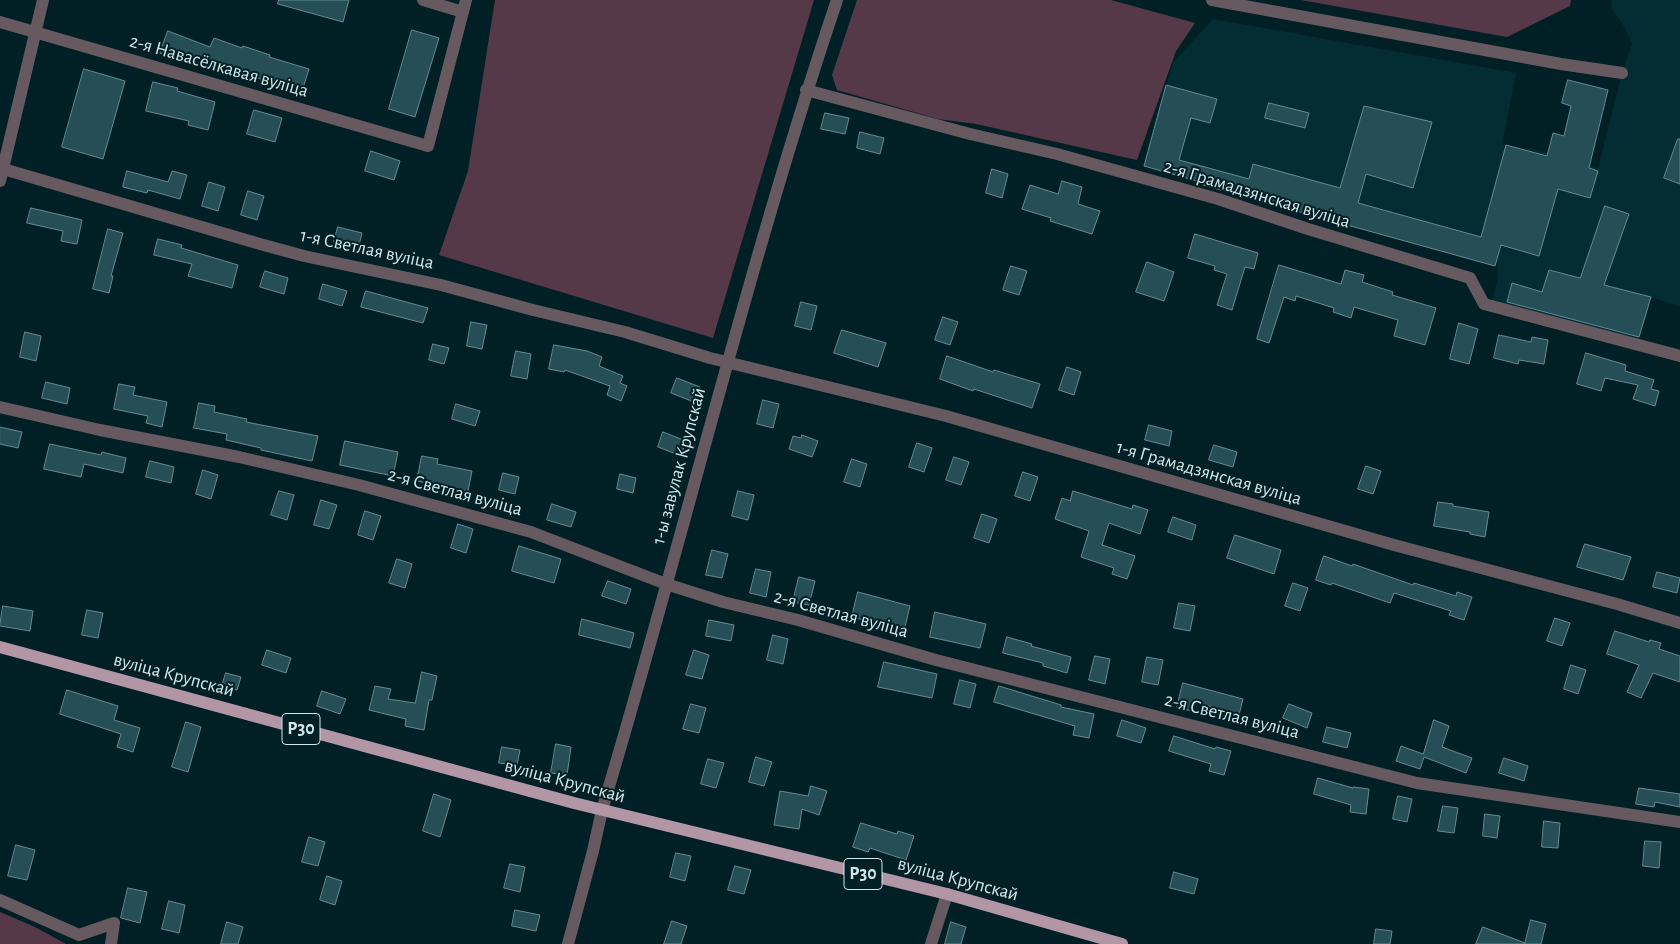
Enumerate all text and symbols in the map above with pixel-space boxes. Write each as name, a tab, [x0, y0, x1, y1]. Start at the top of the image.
street label: 2-я Навасёлкавая вуліца	[127, 30, 311, 102]
street label: 2-я Грамадзянская вуліца	[1161, 155, 1353, 233]
street label: 1-я Светлая вуліца	[298, 224, 436, 274]
street label: 1-ы завулак Крупскай	[647, 385, 711, 547]
street label: 1-я Грамадзянская вуліца	[1114, 436, 1304, 510]
street label: 2-я Светлая вуліца	[385, 463, 525, 521]
street label: 2-я Светлая вуліца	[771, 585, 911, 643]
street label: вуліца Крупскай	[111, 648, 237, 702]
street label: 2-я Светлая вуліца	[1162, 688, 1302, 744]
road number: Р30	[282, 714, 320, 744]
street label: вуліца Крупскай	[502, 754, 628, 808]
street label: вуліца Крупскай	[895, 852, 1021, 906]
road number: Р30	[844, 859, 882, 890]

